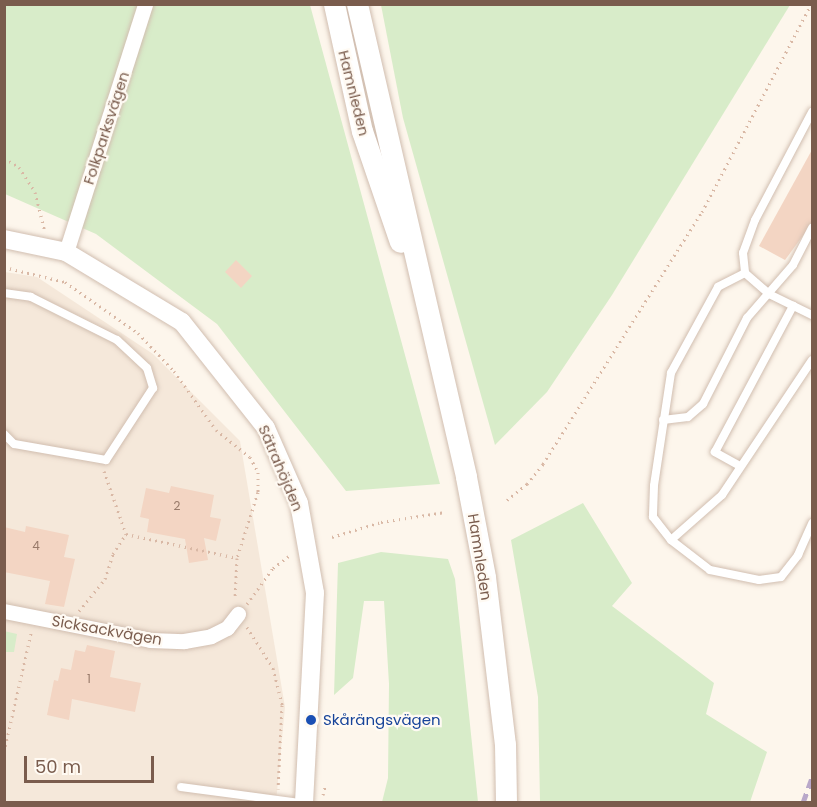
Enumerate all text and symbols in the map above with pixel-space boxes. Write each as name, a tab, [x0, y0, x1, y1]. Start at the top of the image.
street label: Hamnleden	[335, 48, 373, 138]
street label: Folkparksvägen	[79, 69, 133, 187]
street label: Sätrahöjden	[255, 422, 307, 514]
house number: 2	[174, 499, 180, 513]
street label: Hamnleden	[464, 512, 496, 602]
house number: 4	[32, 539, 40, 553]
street label: Sicksackvägen	[50, 611, 164, 649]
house number: 1	[87, 672, 91, 686]
place label: Skårängsvägen	[323, 711, 441, 729]
marker: Skårängsvägen	[304, 713, 318, 727]
scale bar	[27, 744, 158, 782]
text: 50 m	[35, 754, 81, 779]

